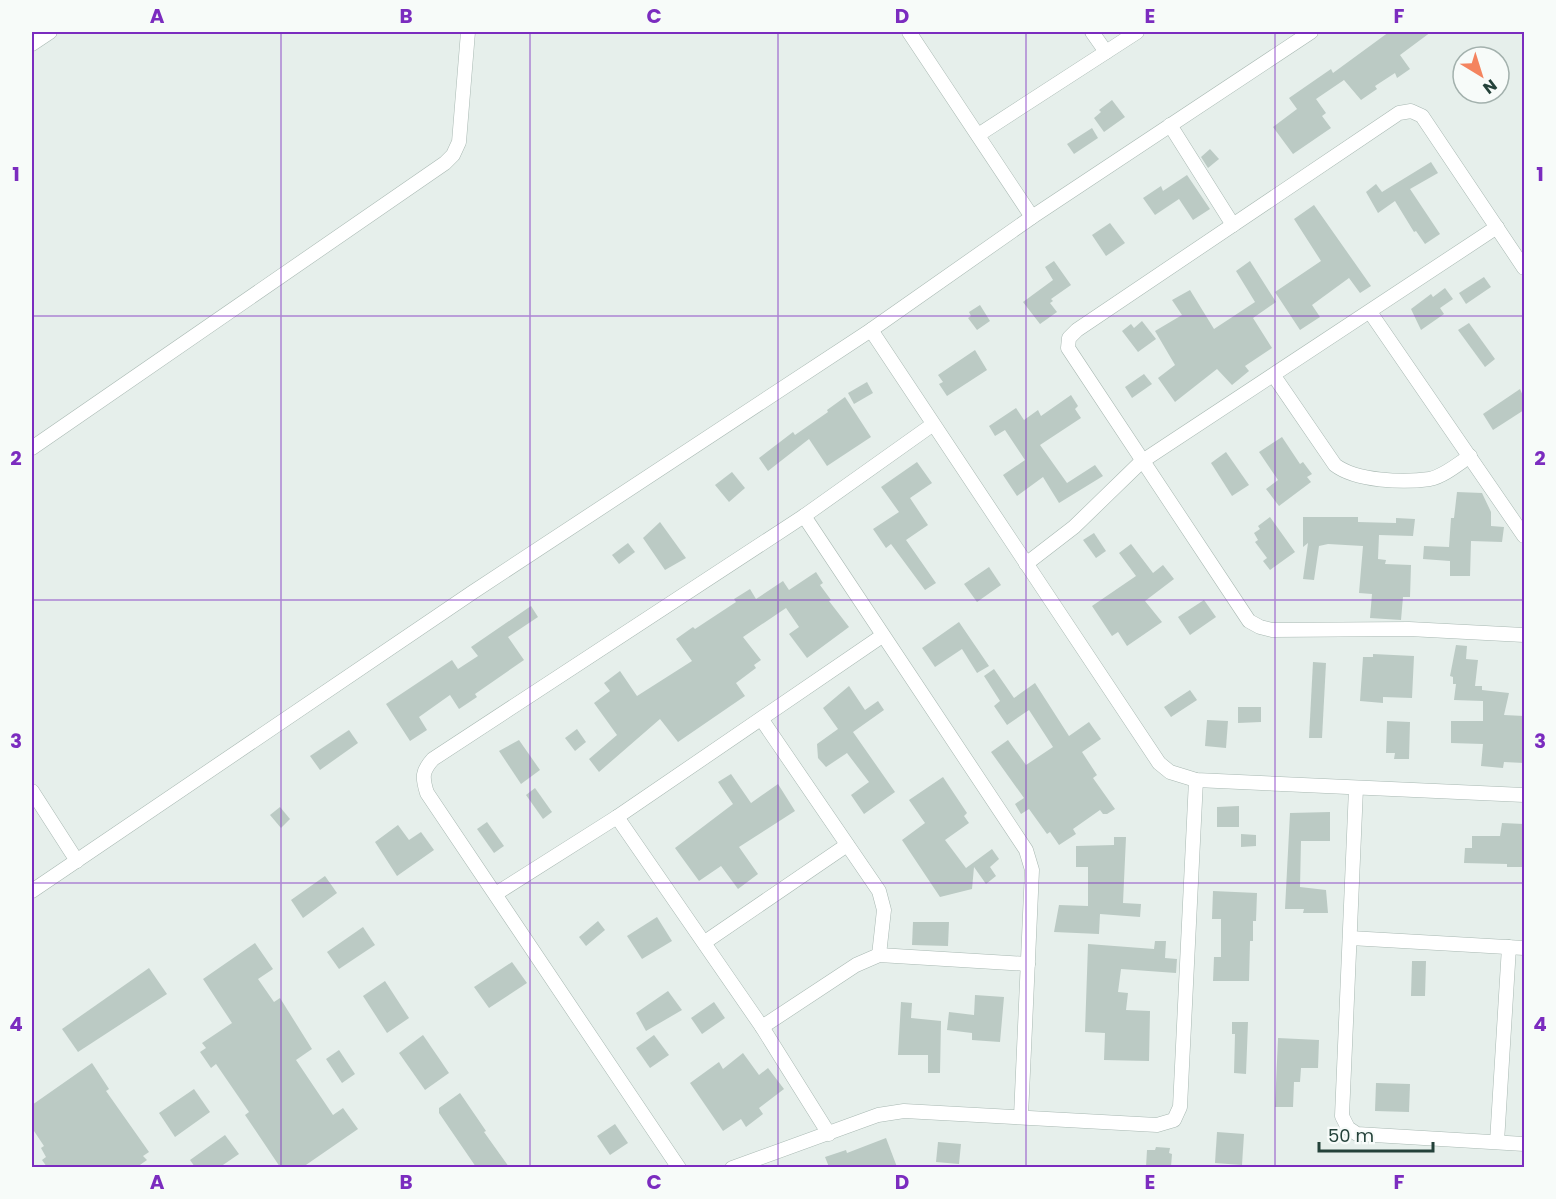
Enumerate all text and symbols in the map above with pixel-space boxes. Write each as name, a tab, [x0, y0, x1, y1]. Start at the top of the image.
text: A	[150, 2, 165, 30]
text: B	[399, 2, 413, 30]
text: C	[646, 2, 662, 30]
text: D	[895, 2, 909, 30]
text: E	[1145, 2, 1155, 30]
text: F	[1394, 2, 1405, 30]
north arrow	[1451, 45, 1511, 105]
text: N	[1478, 74, 1502, 99]
text: 1	[12, 160, 20, 188]
text: 1	[1536, 160, 1544, 188]
text: 2	[10, 444, 22, 472]
text: 2	[1534, 444, 1546, 472]
text: 3	[10, 727, 22, 755]
text: 3	[1534, 727, 1546, 755]
text: 4	[9, 1010, 23, 1038]
text: 4	[1533, 1010, 1547, 1038]
scale bar	[1319, 1115, 1433, 1153]
text: 50 m	[1328, 1123, 1374, 1148]
text: A	[150, 1168, 165, 1196]
text: B	[399, 1168, 413, 1196]
text: C	[646, 1168, 662, 1196]
text: D	[895, 1168, 909, 1196]
text: E	[1145, 1168, 1155, 1196]
text: F	[1394, 1168, 1405, 1196]

